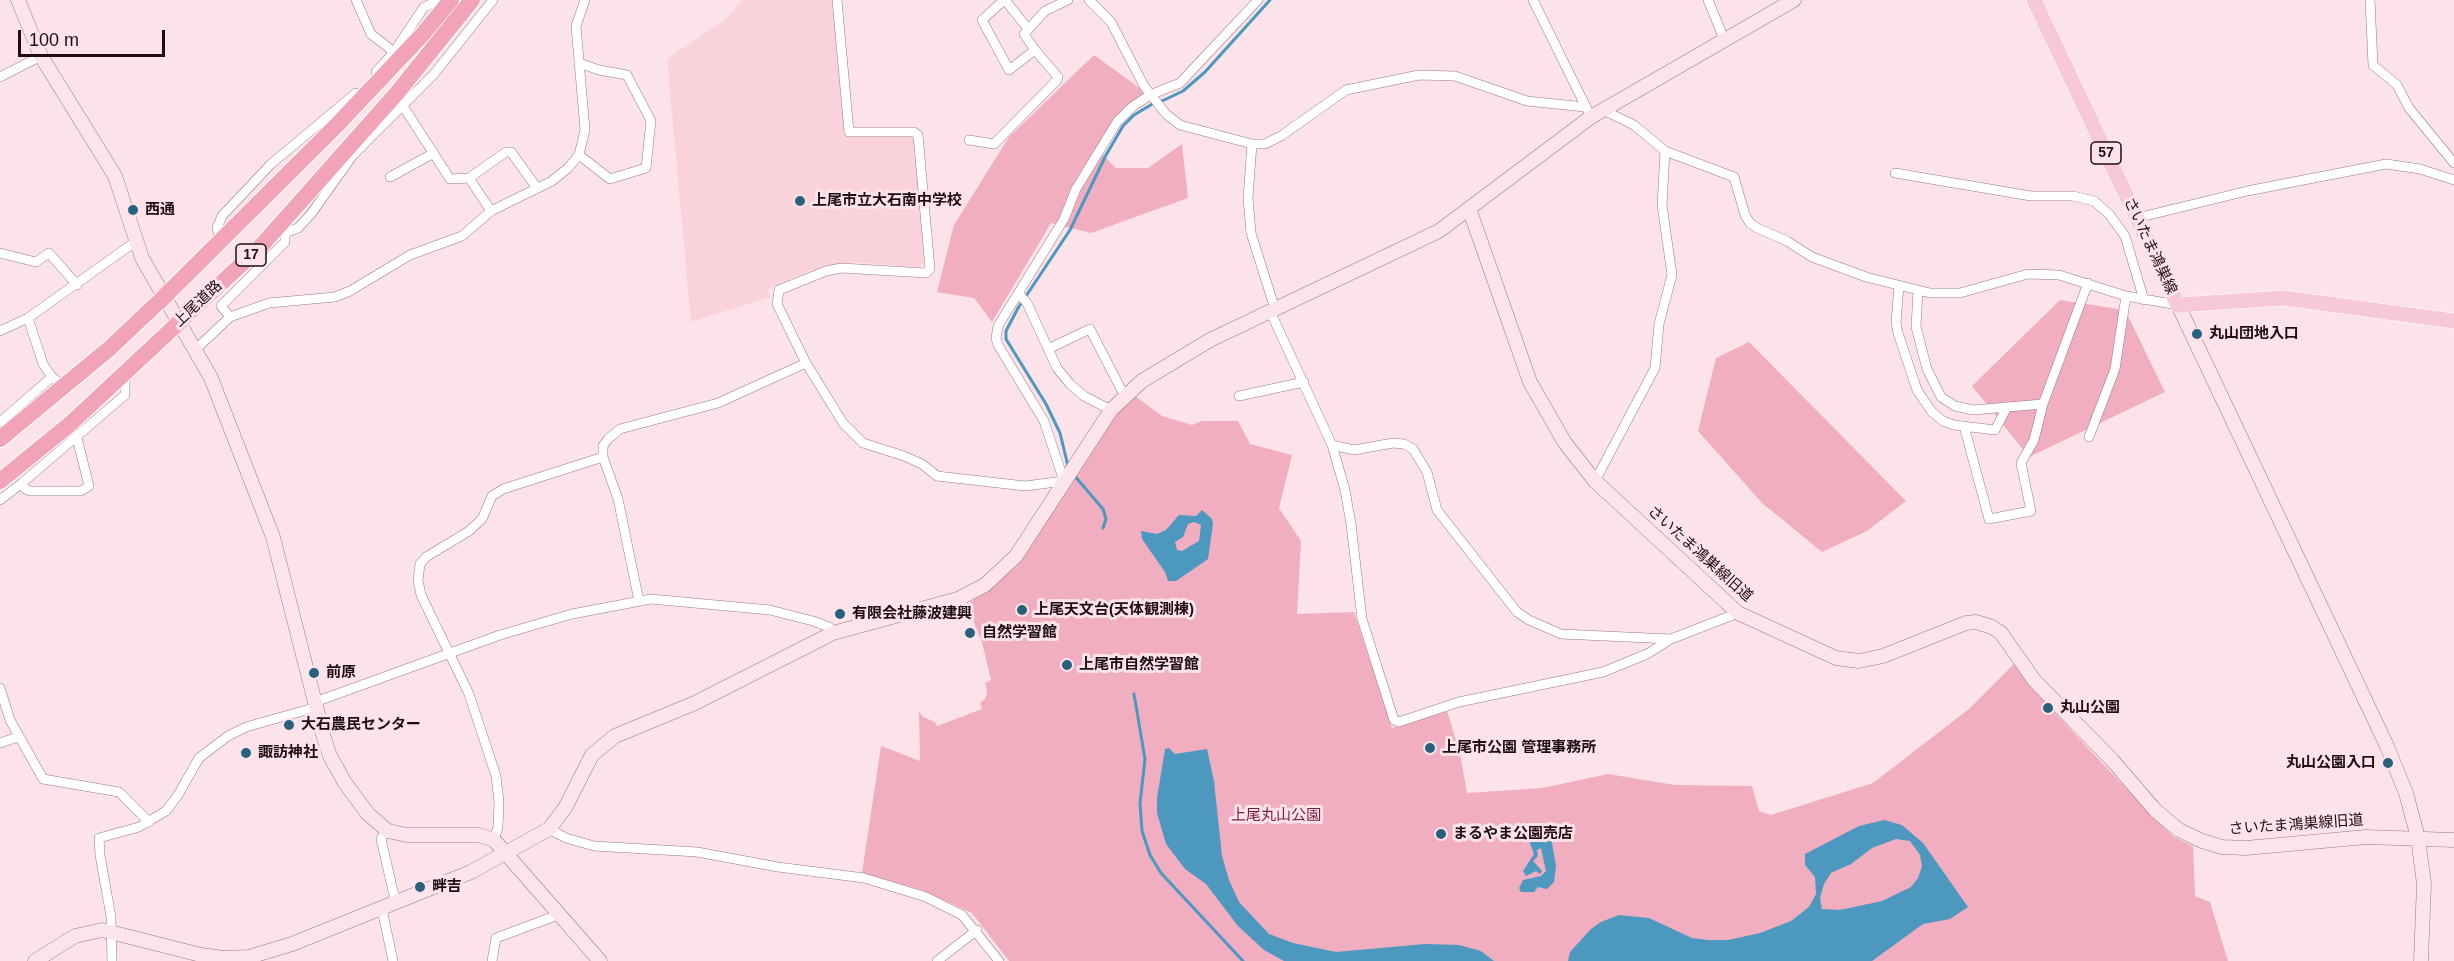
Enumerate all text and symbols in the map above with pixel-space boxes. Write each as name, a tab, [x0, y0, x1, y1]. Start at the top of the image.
scale bar	[21, 18, 168, 56]
text: 100 m	[29, 30, 79, 50]
road number: 57	[2091, 142, 2121, 164]
place label: 上尾市立大石南中学校	[812, 192, 962, 210]
marker: 上尾市立大石南中学校	[793, 194, 807, 208]
street label: さいたま鴻巣線	[2120, 195, 2180, 297]
place label: 西通	[145, 201, 175, 219]
marker: 西通	[126, 203, 140, 217]
road number: 17	[236, 244, 266, 266]
street label: 上尾道路	[170, 277, 226, 331]
place label: 丸山団地入口	[2209, 325, 2299, 343]
marker: 丸山団地入口	[2190, 327, 2204, 341]
street label: さいたま鴻巣線旧道	[1644, 502, 1756, 606]
place label: 上尾天文台(天体観測棟)	[1034, 601, 1194, 619]
marker: 上尾天文台(天体観測棟)	[1015, 603, 1029, 617]
place label: 有限会社藤波建興	[852, 605, 972, 623]
marker: 有限会社藤波建興	[833, 607, 847, 621]
place label: 自然学習館	[982, 624, 1057, 642]
marker: 自然学習館	[963, 626, 977, 640]
place label: 上尾市自然学習館	[1079, 656, 1199, 674]
marker: 上尾市自然学習館	[1060, 658, 1074, 672]
place label: 前原	[326, 664, 356, 682]
marker: 前原	[307, 666, 321, 680]
place label: 丸山公園	[2060, 699, 2120, 717]
marker: 丸山公園	[2041, 701, 2055, 715]
place label: 大石農民センター	[301, 716, 421, 734]
marker: 大石農民センター	[282, 718, 296, 732]
place label: 上尾市公園 管理事務所	[1442, 739, 1596, 757]
marker: 上尾市公園 管理事務所	[1423, 741, 1437, 755]
place label: 諏訪神社	[258, 744, 318, 762]
marker: 諏訪神社	[239, 746, 253, 760]
place label: 丸山公園入口	[2286, 754, 2376, 772]
marker: 丸山公園入口	[2381, 756, 2395, 770]
park label: 上尾丸山公園	[1231, 807, 1321, 825]
street label: さいたま鴻巣線旧道	[2228, 811, 2364, 839]
place label: まるやま公園売店	[1453, 825, 1573, 843]
marker: まるやま公園売店	[1434, 827, 1448, 841]
place label: 畔吉	[432, 878, 462, 896]
marker: 畔吉	[413, 880, 427, 894]

